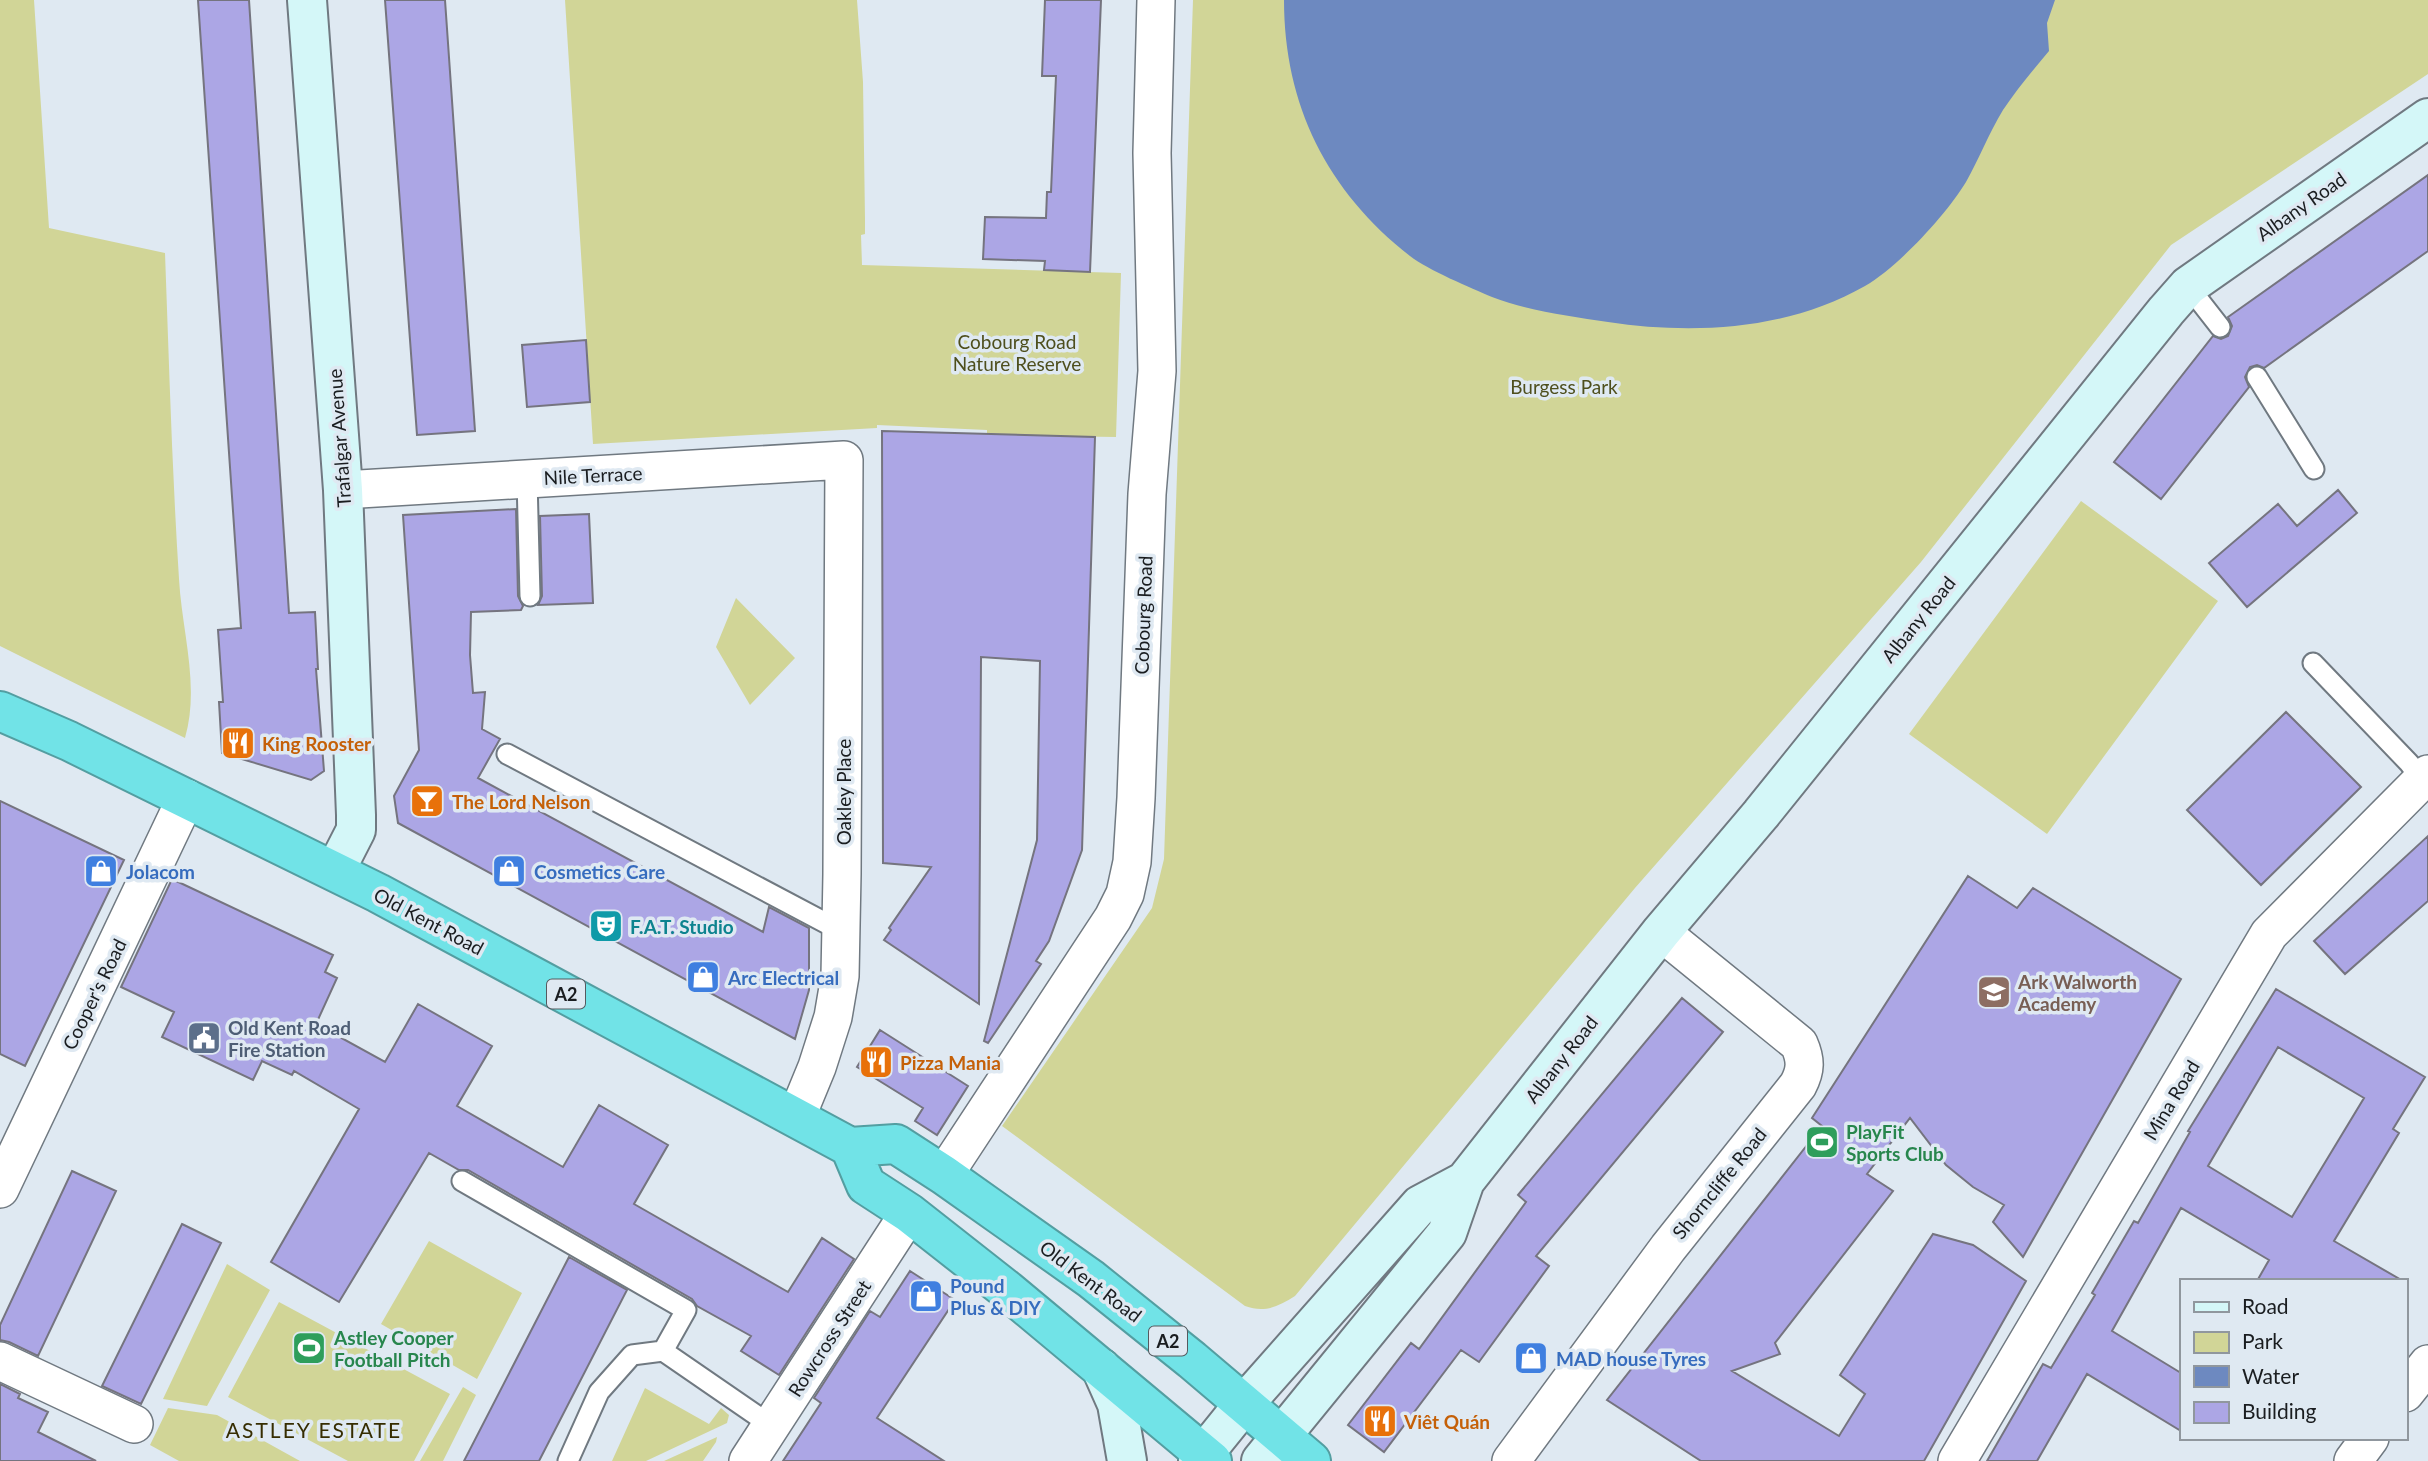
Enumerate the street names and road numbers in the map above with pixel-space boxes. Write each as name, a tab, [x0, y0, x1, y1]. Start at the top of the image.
street label: Albany Road	[2252, 167, 2350, 245]
street label: Trafalgar Avenue	[323, 368, 355, 508]
street label: Nile Terrace	[543, 461, 643, 489]
street label: Cobourg Road	[1129, 555, 1157, 675]
street label: Albany Road	[1876, 571, 1960, 667]
street label: Oakley Place	[832, 739, 855, 845]
street label: Old Kent Road	[370, 882, 488, 960]
street label: Cooper's Road	[57, 935, 131, 1053]
road number: A2	[547, 979, 585, 1009]
street label: Albany Road	[1520, 1011, 1602, 1107]
street label: Mina Road	[2138, 1056, 2204, 1144]
street label: Shorncliffe Road	[1667, 1123, 1771, 1243]
street label: Old Kent Road	[1036, 1235, 1146, 1327]
street label: Rowcross Street	[783, 1275, 875, 1401]
road number: A2	[1149, 1326, 1187, 1356]

